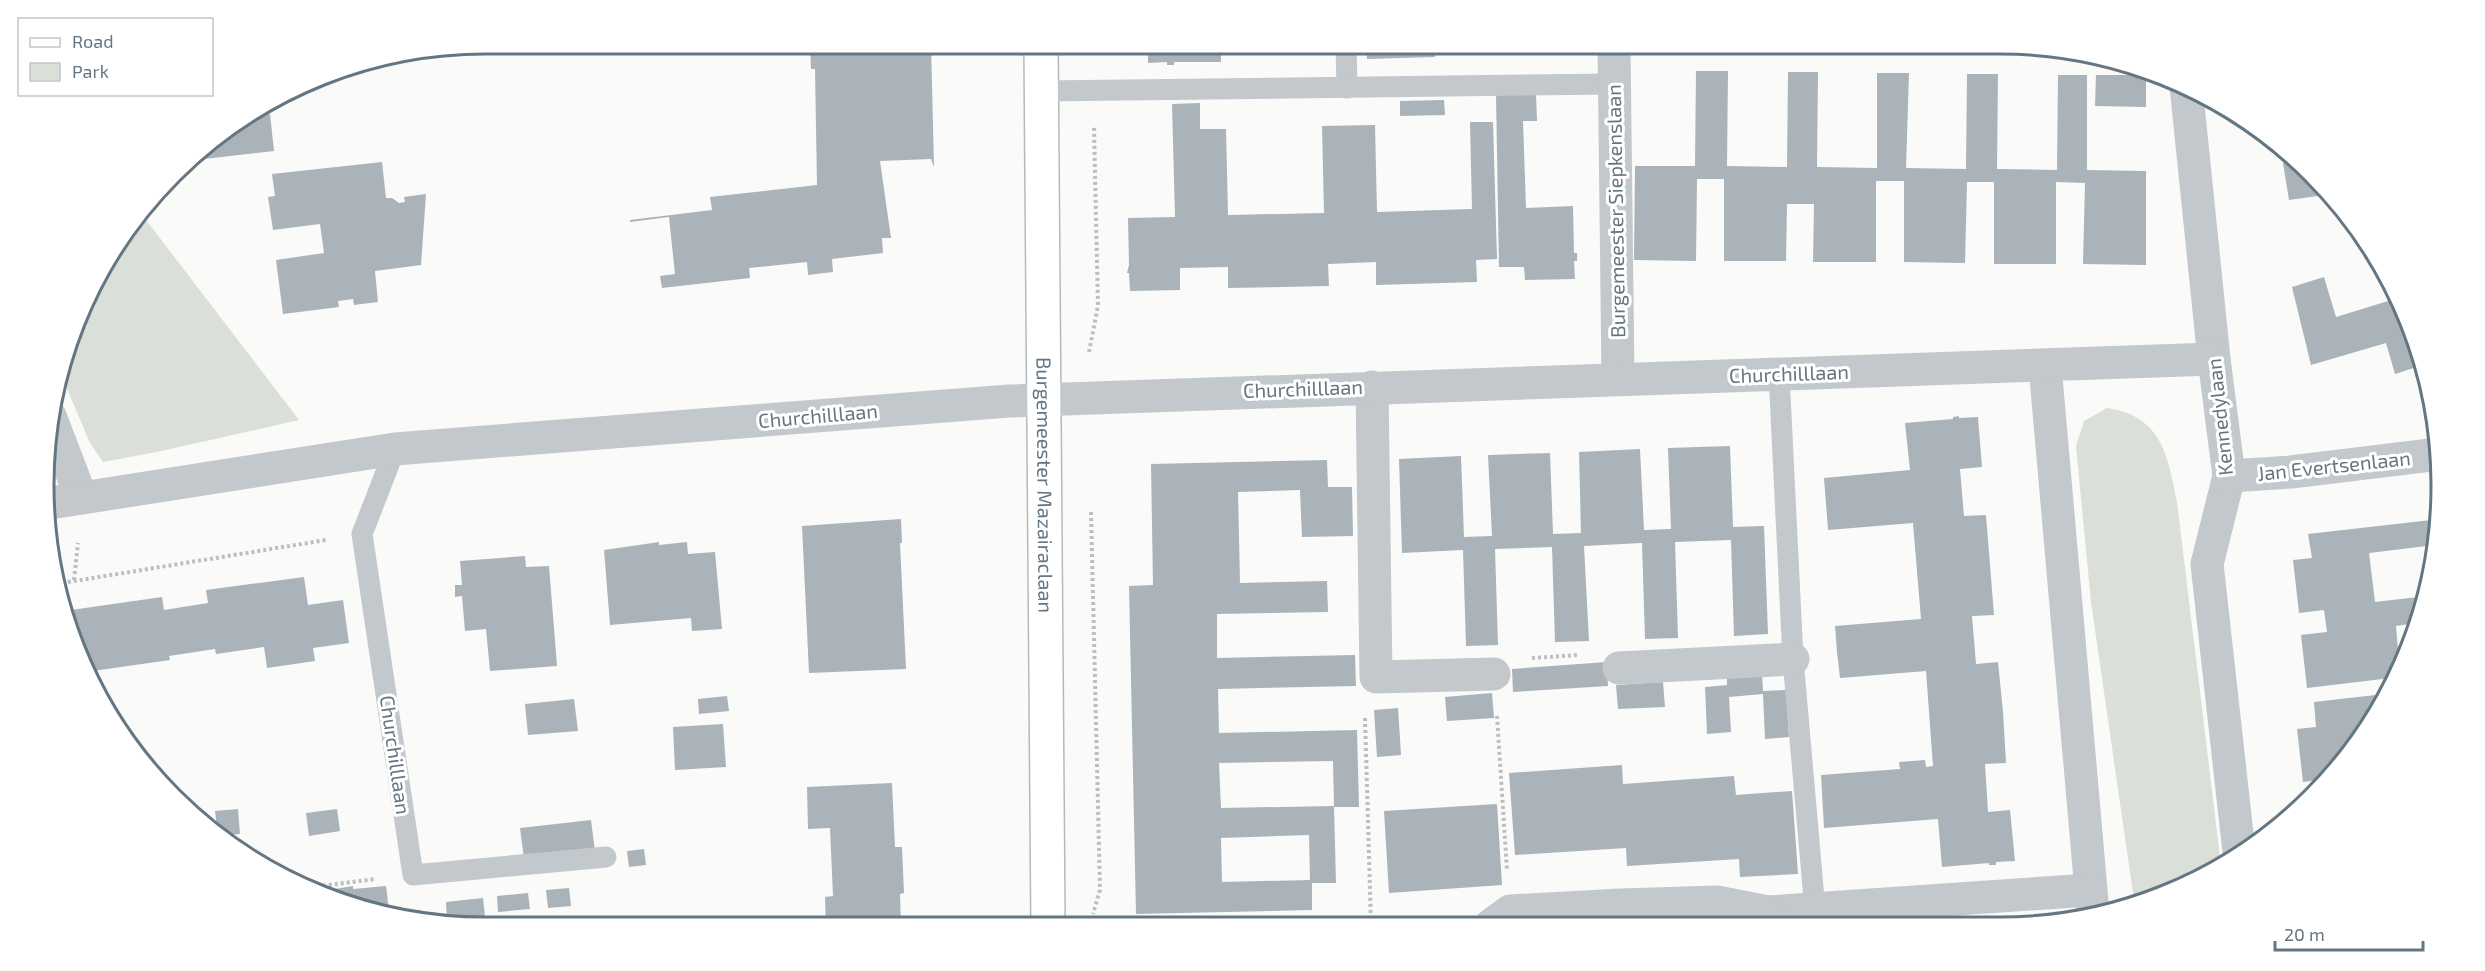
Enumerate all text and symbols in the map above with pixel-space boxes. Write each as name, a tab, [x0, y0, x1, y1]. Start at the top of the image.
legend	[18, 18, 213, 96]
text: Road	[72, 30, 113, 52]
text: Park	[72, 60, 109, 82]
street label: Burgemeester Siepkenslaan	[1601, 84, 1629, 338]
street label: Burgemeester Mazairaclaan	[1032, 357, 1059, 613]
street label: Kennedylaan	[2201, 357, 2237, 477]
street label: Churchilllaan	[1729, 359, 1849, 387]
street label: Churchilllaan	[1243, 374, 1363, 402]
street label: Churchilllaan	[757, 398, 879, 432]
street label: Jan Evertsenlaan	[2256, 445, 2412, 485]
street label: Churchilllaan	[376, 694, 416, 816]
scale bar	[2275, 914, 2424, 952]
text: 20 m	[2284, 923, 2325, 945]

